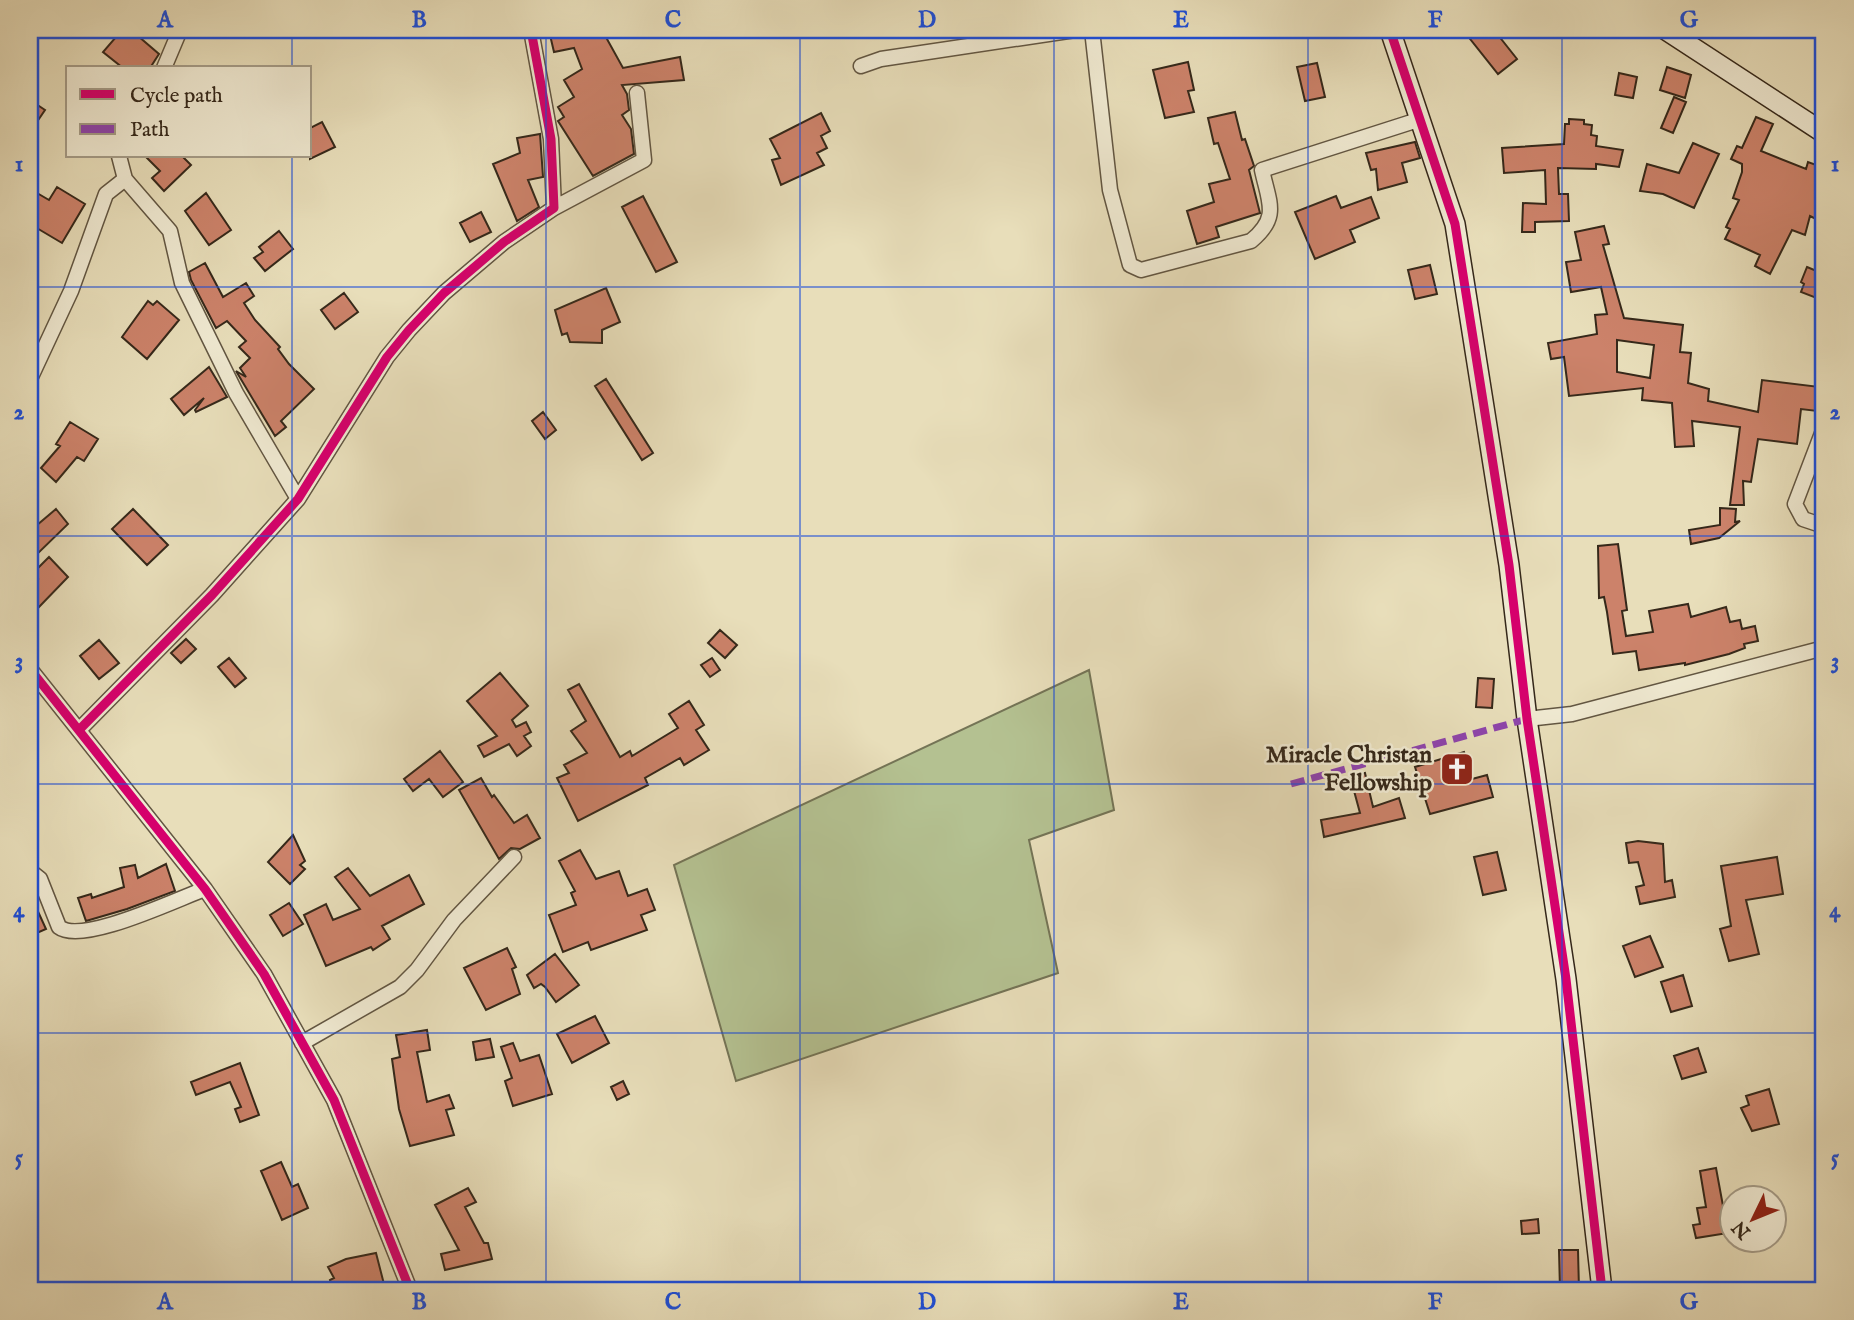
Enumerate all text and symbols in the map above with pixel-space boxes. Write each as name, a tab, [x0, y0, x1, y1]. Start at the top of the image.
text: A	[156, 6, 174, 35]
text: B	[411, 6, 427, 35]
text: C	[665, 6, 682, 35]
text: D	[918, 6, 936, 35]
text: E	[1173, 6, 1189, 35]
text: F	[1428, 6, 1443, 35]
text: G	[1680, 6, 1699, 35]
legend	[66, 66, 312, 158]
text: Cycle path	[130, 83, 223, 110]
text: Path	[130, 117, 169, 144]
text: 1	[15, 150, 23, 179]
text: 1	[1831, 150, 1839, 179]
text: 2	[14, 398, 25, 427]
text: 2	[1830, 398, 1841, 427]
text: 3	[15, 647, 23, 676]
text: 3	[1831, 647, 1839, 676]
place label: Miracle Christan Fellowship	[1266, 740, 1432, 799]
church icon: Miracle Christan Fellowship	[1438, 750, 1476, 788]
text: 4	[13, 896, 25, 925]
text: 4	[1829, 896, 1841, 925]
text: 5	[15, 1144, 24, 1173]
text: 5	[1831, 1144, 1840, 1173]
north arrow	[1717, 1184, 1787, 1254]
text: N	[1727, 1215, 1757, 1244]
text: A	[156, 1288, 174, 1317]
text: B	[411, 1288, 427, 1317]
text: C	[665, 1288, 682, 1317]
text: D	[918, 1288, 936, 1317]
text: E	[1173, 1288, 1189, 1317]
text: F	[1428, 1288, 1443, 1317]
text: G	[1680, 1288, 1699, 1317]

